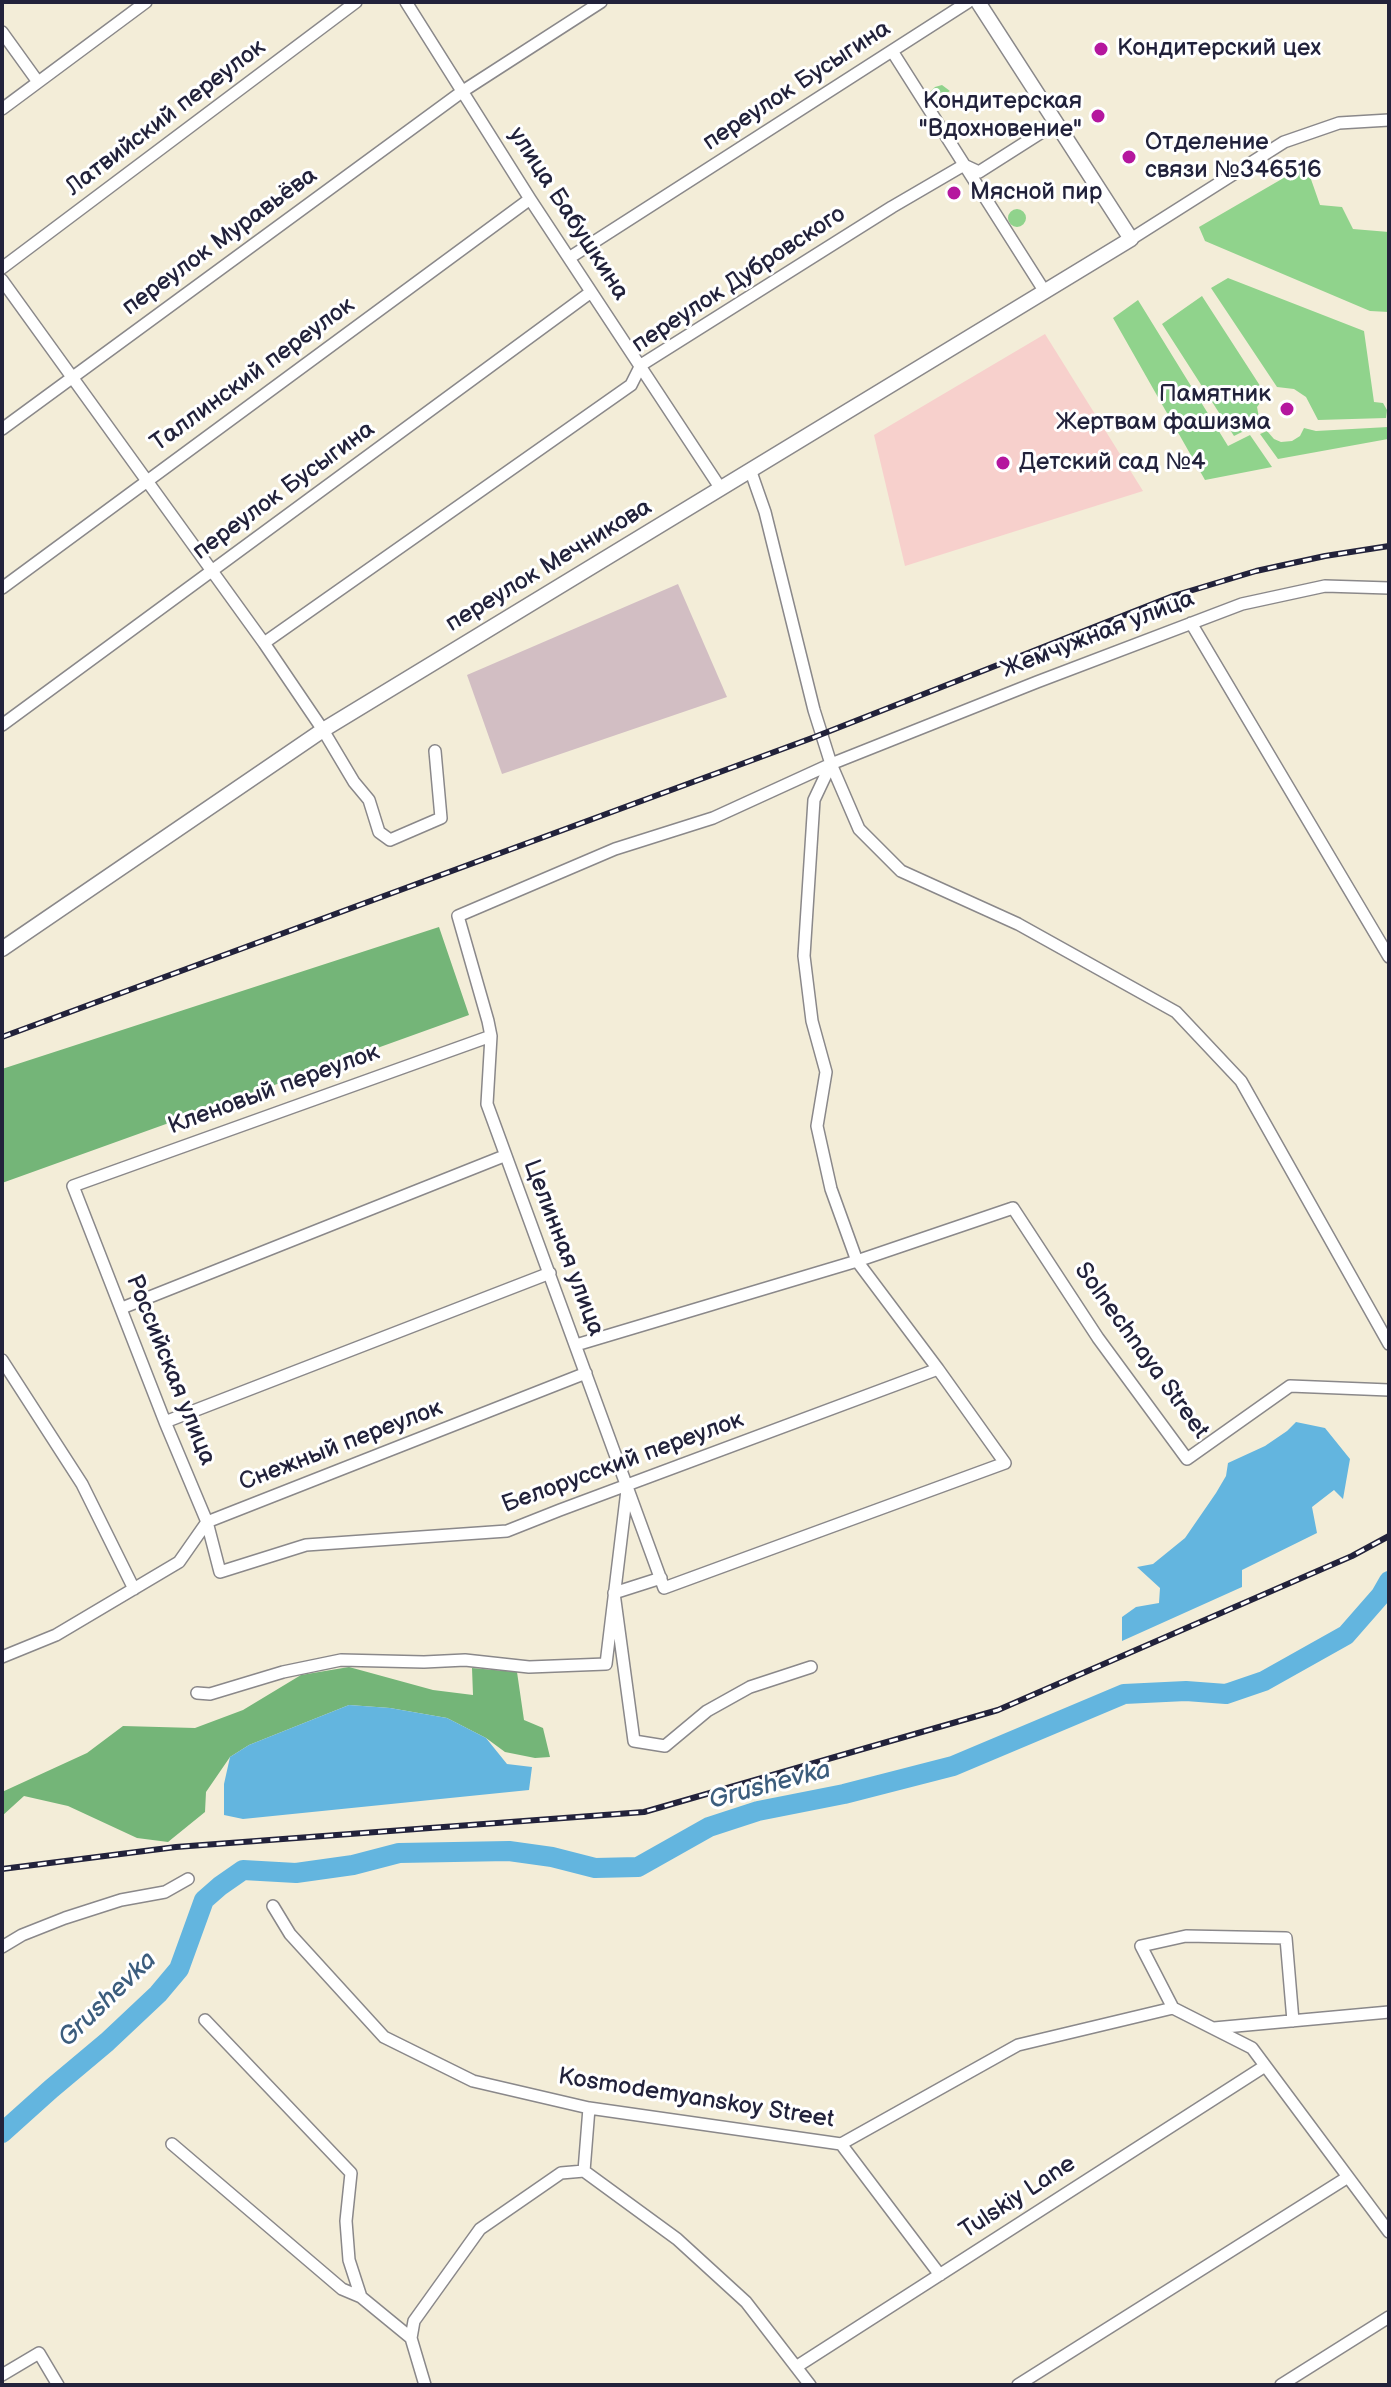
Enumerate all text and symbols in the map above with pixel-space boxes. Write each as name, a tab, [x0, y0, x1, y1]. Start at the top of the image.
street label: переулок Бусыгина	[698, 15, 896, 157]
street label: Латвийский переулок	[60, 34, 272, 202]
place label: Кондитерский цех	[1117, 35, 1321, 63]
marker: Кондитерский цех	[1092, 40, 1110, 58]
place label: Кондитерская "Вдохновение"	[919, 88, 1082, 144]
marker: Кондитерская "Вдохновение"	[1089, 107, 1107, 125]
street label: улица Бабушкина	[501, 122, 635, 306]
place label: Отделение связи №346516	[1145, 129, 1322, 185]
marker: Отделение связи №346516	[1120, 148, 1138, 166]
street label: переулок Муравьёва	[117, 162, 323, 322]
place label: Мясной пир	[970, 179, 1102, 207]
marker: Мясной пир	[945, 184, 963, 202]
street label: переулок Дубровского	[627, 200, 851, 360]
street label: Таллинский переулок	[146, 291, 360, 459]
place label: Памятник Жертвам фашизма	[1056, 381, 1271, 437]
marker: Памятник Жертвам фашизма	[1278, 400, 1296, 418]
street label: переулок Бусыгина	[187, 415, 381, 567]
place label: Детский сад №4	[1019, 449, 1206, 477]
marker: Детский сад №4	[994, 454, 1012, 472]
street label: переулок Мечникова	[441, 493, 657, 639]
street label: Жемчужная улица	[997, 585, 1199, 685]
street label: Кленовый переулок	[164, 1038, 384, 1142]
street label: Целинная улица	[516, 1156, 610, 1340]
street label: Solnechnaya Street	[1067, 1257, 1215, 1445]
street label: Российская улица	[119, 1271, 221, 1469]
street label: Снежный переулок	[235, 1394, 447, 1498]
street label: Белорусский переулок	[498, 1406, 748, 1520]
water label: Grushevka	[706, 1755, 834, 1817]
water label: Grushevka	[52, 1945, 164, 2055]
street label: Kosmodemyanskoy Street	[556, 2063, 836, 2135]
street label: Tulskiy Lane	[955, 2150, 1081, 2246]

